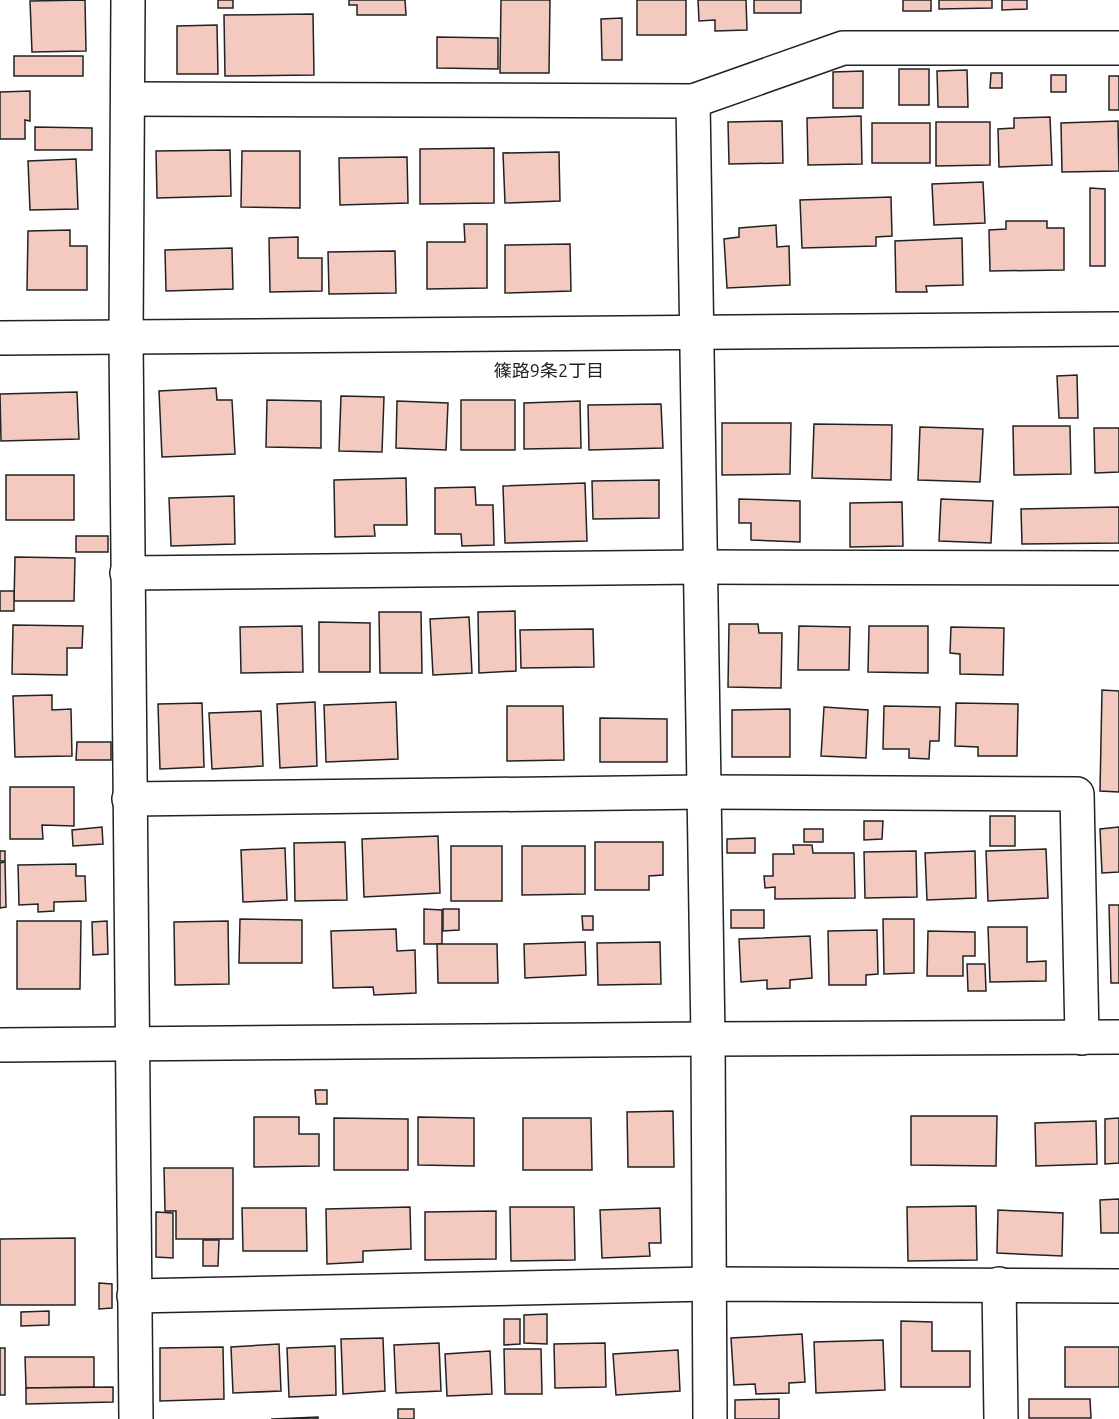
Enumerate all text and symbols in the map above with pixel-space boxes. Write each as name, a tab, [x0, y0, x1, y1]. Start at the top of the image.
district label: 篠路9条2丁目	[494, 360, 604, 380]

